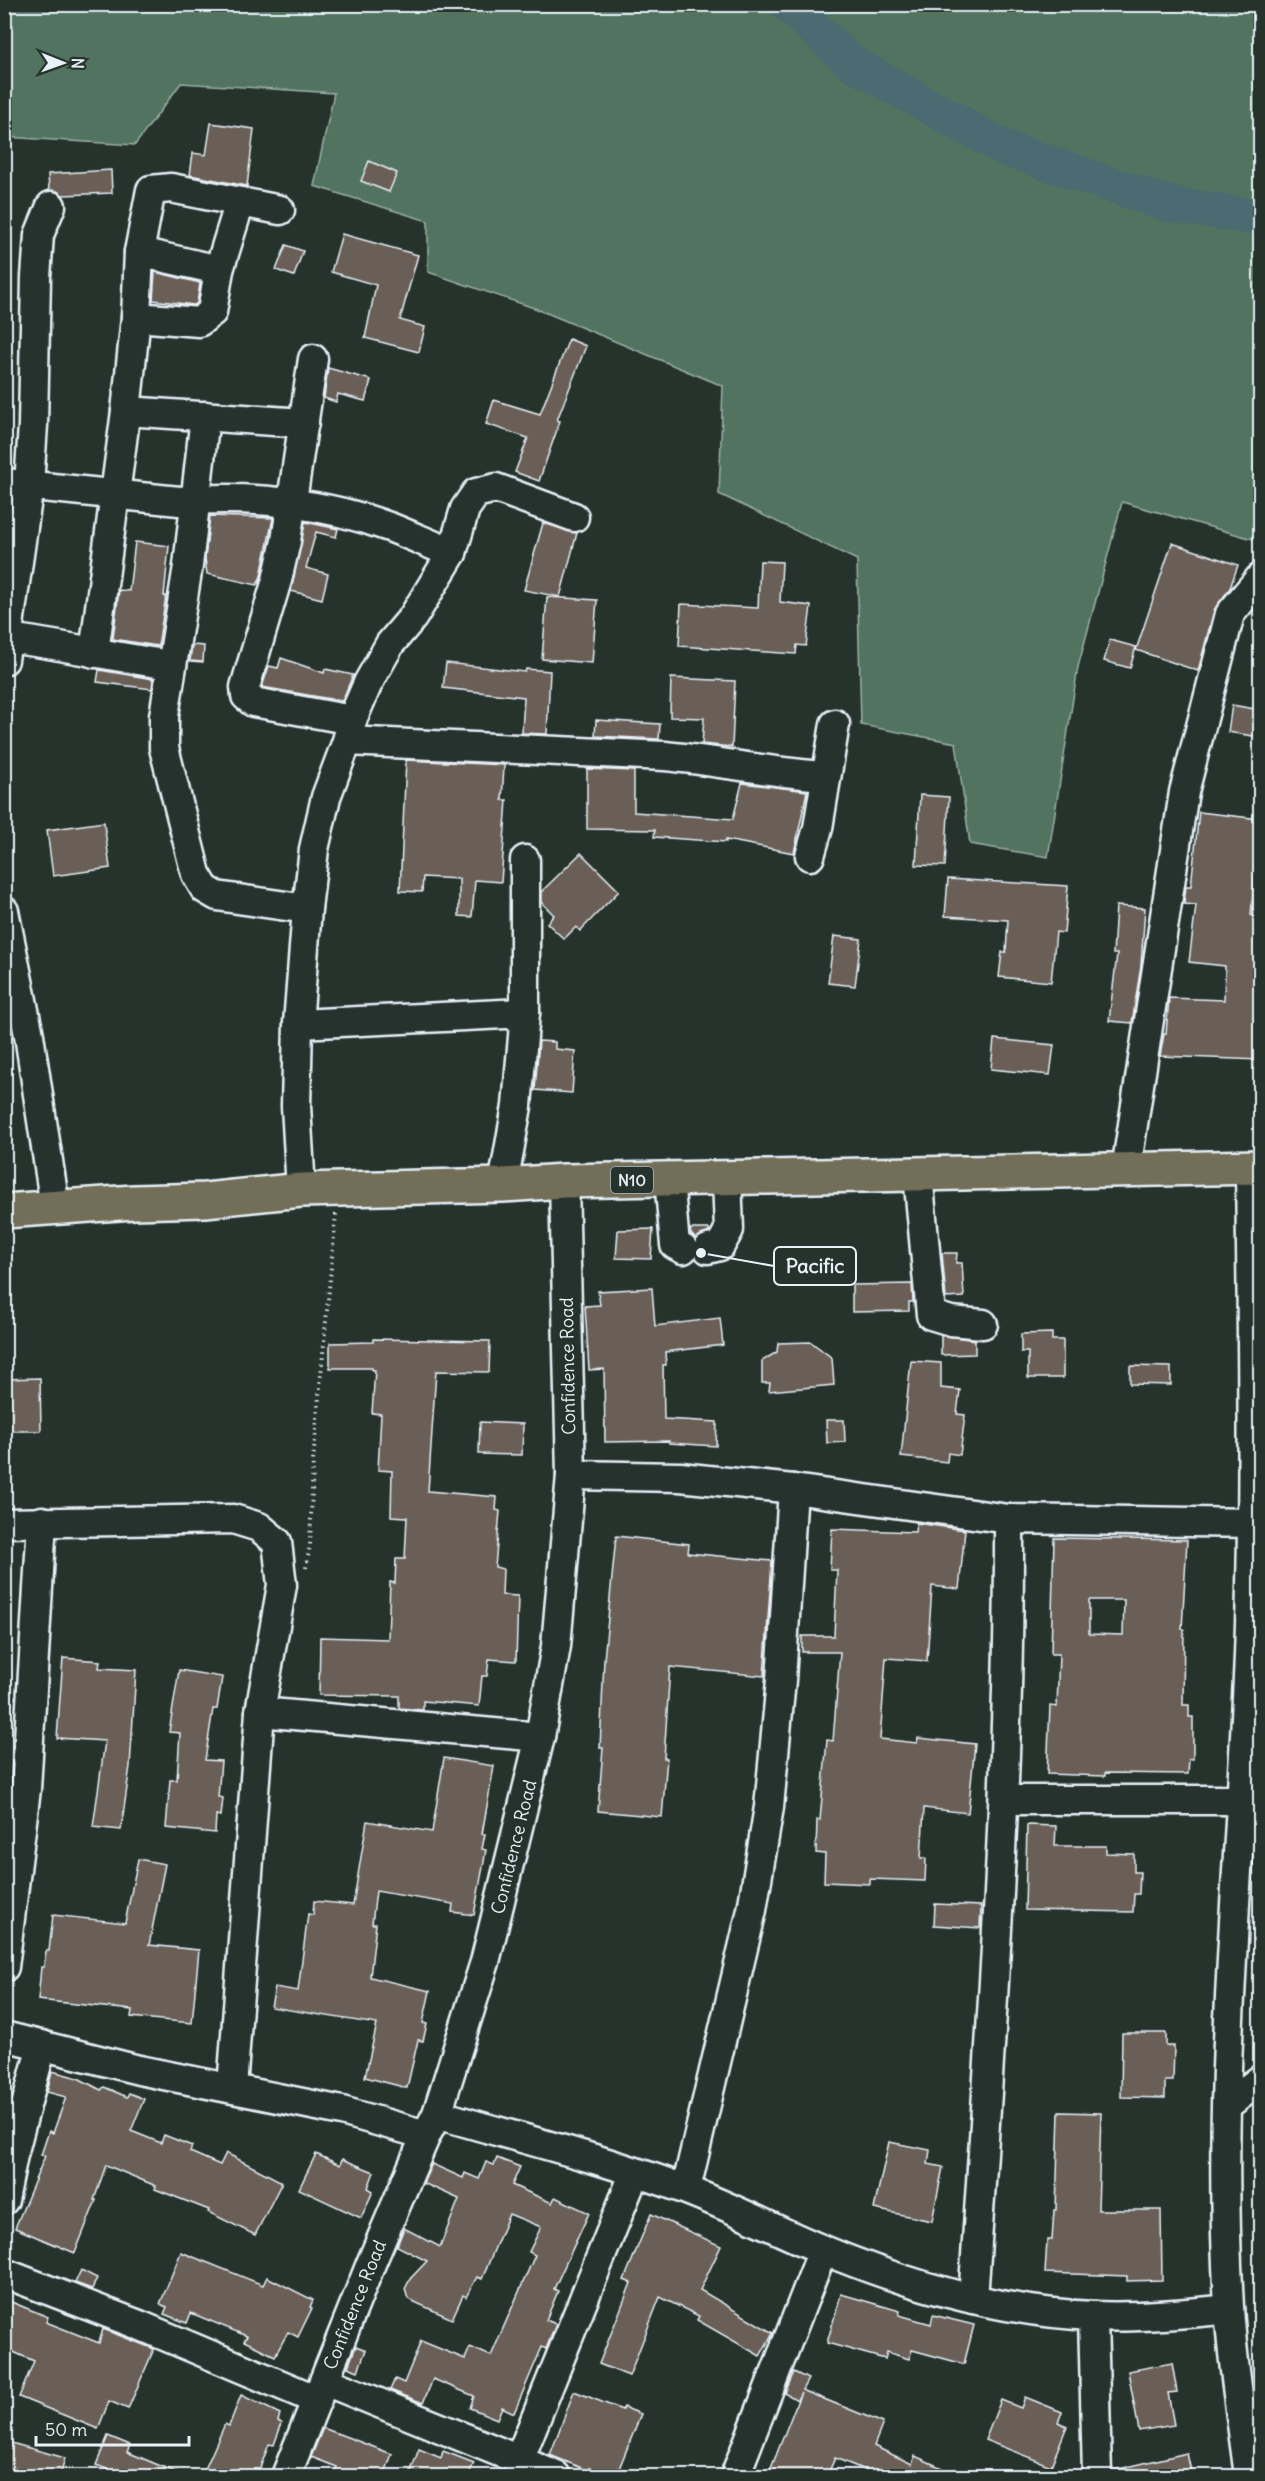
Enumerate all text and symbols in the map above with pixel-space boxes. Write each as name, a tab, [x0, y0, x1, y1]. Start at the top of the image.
north arrow	[33, 33, 93, 93]
text: N	[68, 58, 88, 69]
road number: N10	[611, 1167, 653, 1193]
callout: Pacific	[774, 1247, 856, 1285]
text: Pacific	[786, 1253, 844, 1278]
street label: Confidence Road	[555, 1297, 580, 1435]
street label: Confidence Road	[486, 1777, 541, 1916]
street label: Confidence Road	[318, 2236, 391, 2373]
scale bar	[36, 2409, 189, 2447]
text: 50 m	[45, 2418, 87, 2441]

